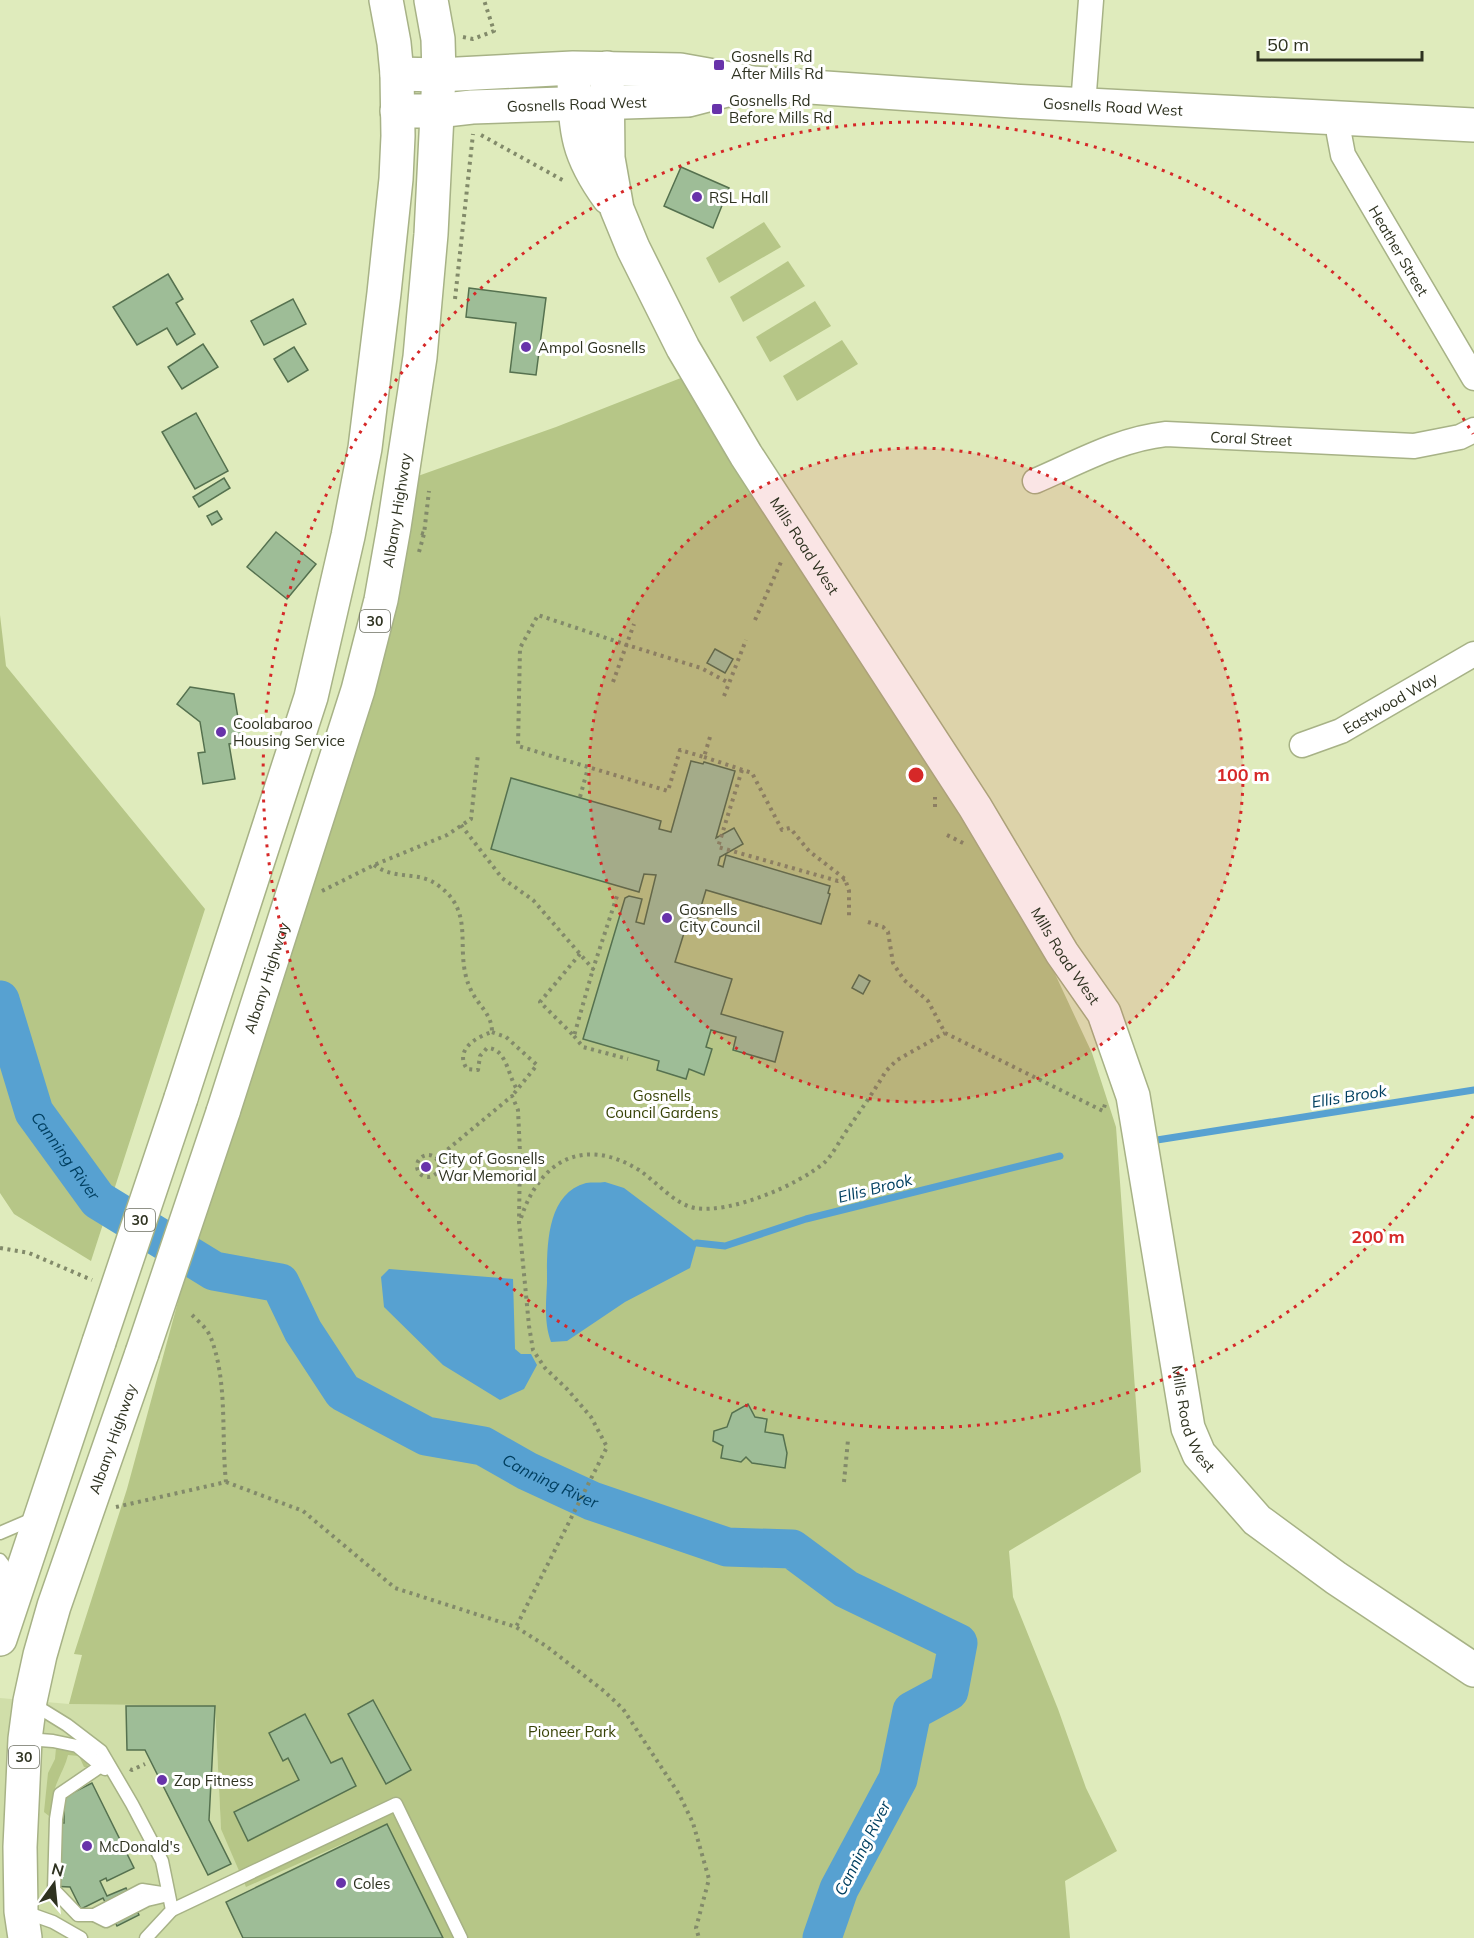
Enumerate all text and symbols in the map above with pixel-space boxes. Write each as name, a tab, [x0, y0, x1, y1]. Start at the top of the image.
scale bar	[1258, 24, 1422, 62]
text: 50 m	[1267, 33, 1309, 56]
place label: Gosnells Rd After Mills Rd	[731, 47, 823, 83]
marker: Gosnells Rd After Mills Rd	[712, 58, 726, 72]
place label: Gosnells Rd Before Mills Rd	[729, 91, 832, 127]
street label: Gosnells Road West	[507, 92, 647, 115]
street label: Gosnells Road West	[1043, 93, 1183, 119]
marker: Gosnells Rd Before Mills Rd	[710, 102, 724, 116]
place label: RSL Hall	[709, 188, 768, 207]
marker: RSL Hall	[690, 190, 704, 204]
street label: Heather Street	[1365, 202, 1433, 299]
place label: Ampol Gosnells	[538, 338, 646, 357]
marker: Ampol Gosnells	[519, 340, 533, 354]
street label: Coral Street	[1210, 427, 1292, 450]
street label: Albany Highway	[377, 452, 415, 569]
street label: Mills Road West	[766, 493, 844, 598]
road number: 30	[360, 610, 390, 632]
street label: Eastwood Way	[1339, 668, 1441, 737]
place label: Coolabaroo Housing Service	[233, 714, 345, 750]
marker: Coolabaroo Housing Service	[214, 725, 228, 739]
text: 100 m	[1216, 763, 1270, 786]
centre of rings	[906, 765, 926, 785]
place label: Gosnells City Council	[679, 900, 760, 936]
street label: Mills Road West	[1027, 903, 1104, 1008]
marker: Gosnells City Council	[660, 911, 674, 925]
street label: Albany Highway	[239, 920, 293, 1036]
water label: Ellis Brook	[1310, 1080, 1389, 1112]
park label: Gosnells Council Gardens	[606, 1086, 718, 1122]
water label: Canning River	[27, 1108, 105, 1205]
place label: City of Gosnells War Memorial	[438, 1149, 545, 1185]
marker: City of Gosnells War Memorial	[419, 1160, 433, 1174]
water label: Ellis Brook	[836, 1169, 915, 1207]
road number: 30	[125, 1209, 155, 1231]
text: 200 m	[1351, 1225, 1405, 1248]
street label: Mills Road West	[1168, 1364, 1220, 1476]
street label: Albany Highway	[84, 1381, 140, 1496]
water label: Canning River	[499, 1449, 602, 1513]
park label: Pioneer Park	[528, 1722, 616, 1741]
road number: 30	[9, 1746, 39, 1768]
place label: Zap Fitness	[174, 1771, 254, 1790]
marker: Zap Fitness	[155, 1773, 169, 1787]
water label: Canning River	[830, 1796, 895, 1899]
place label: McDonald's	[99, 1837, 180, 1856]
marker: McDonald's	[80, 1839, 94, 1853]
north arrow	[24, 1854, 84, 1914]
text: N	[49, 1858, 66, 1881]
place label: Coles	[353, 1874, 390, 1893]
marker: Coles	[334, 1876, 348, 1890]

